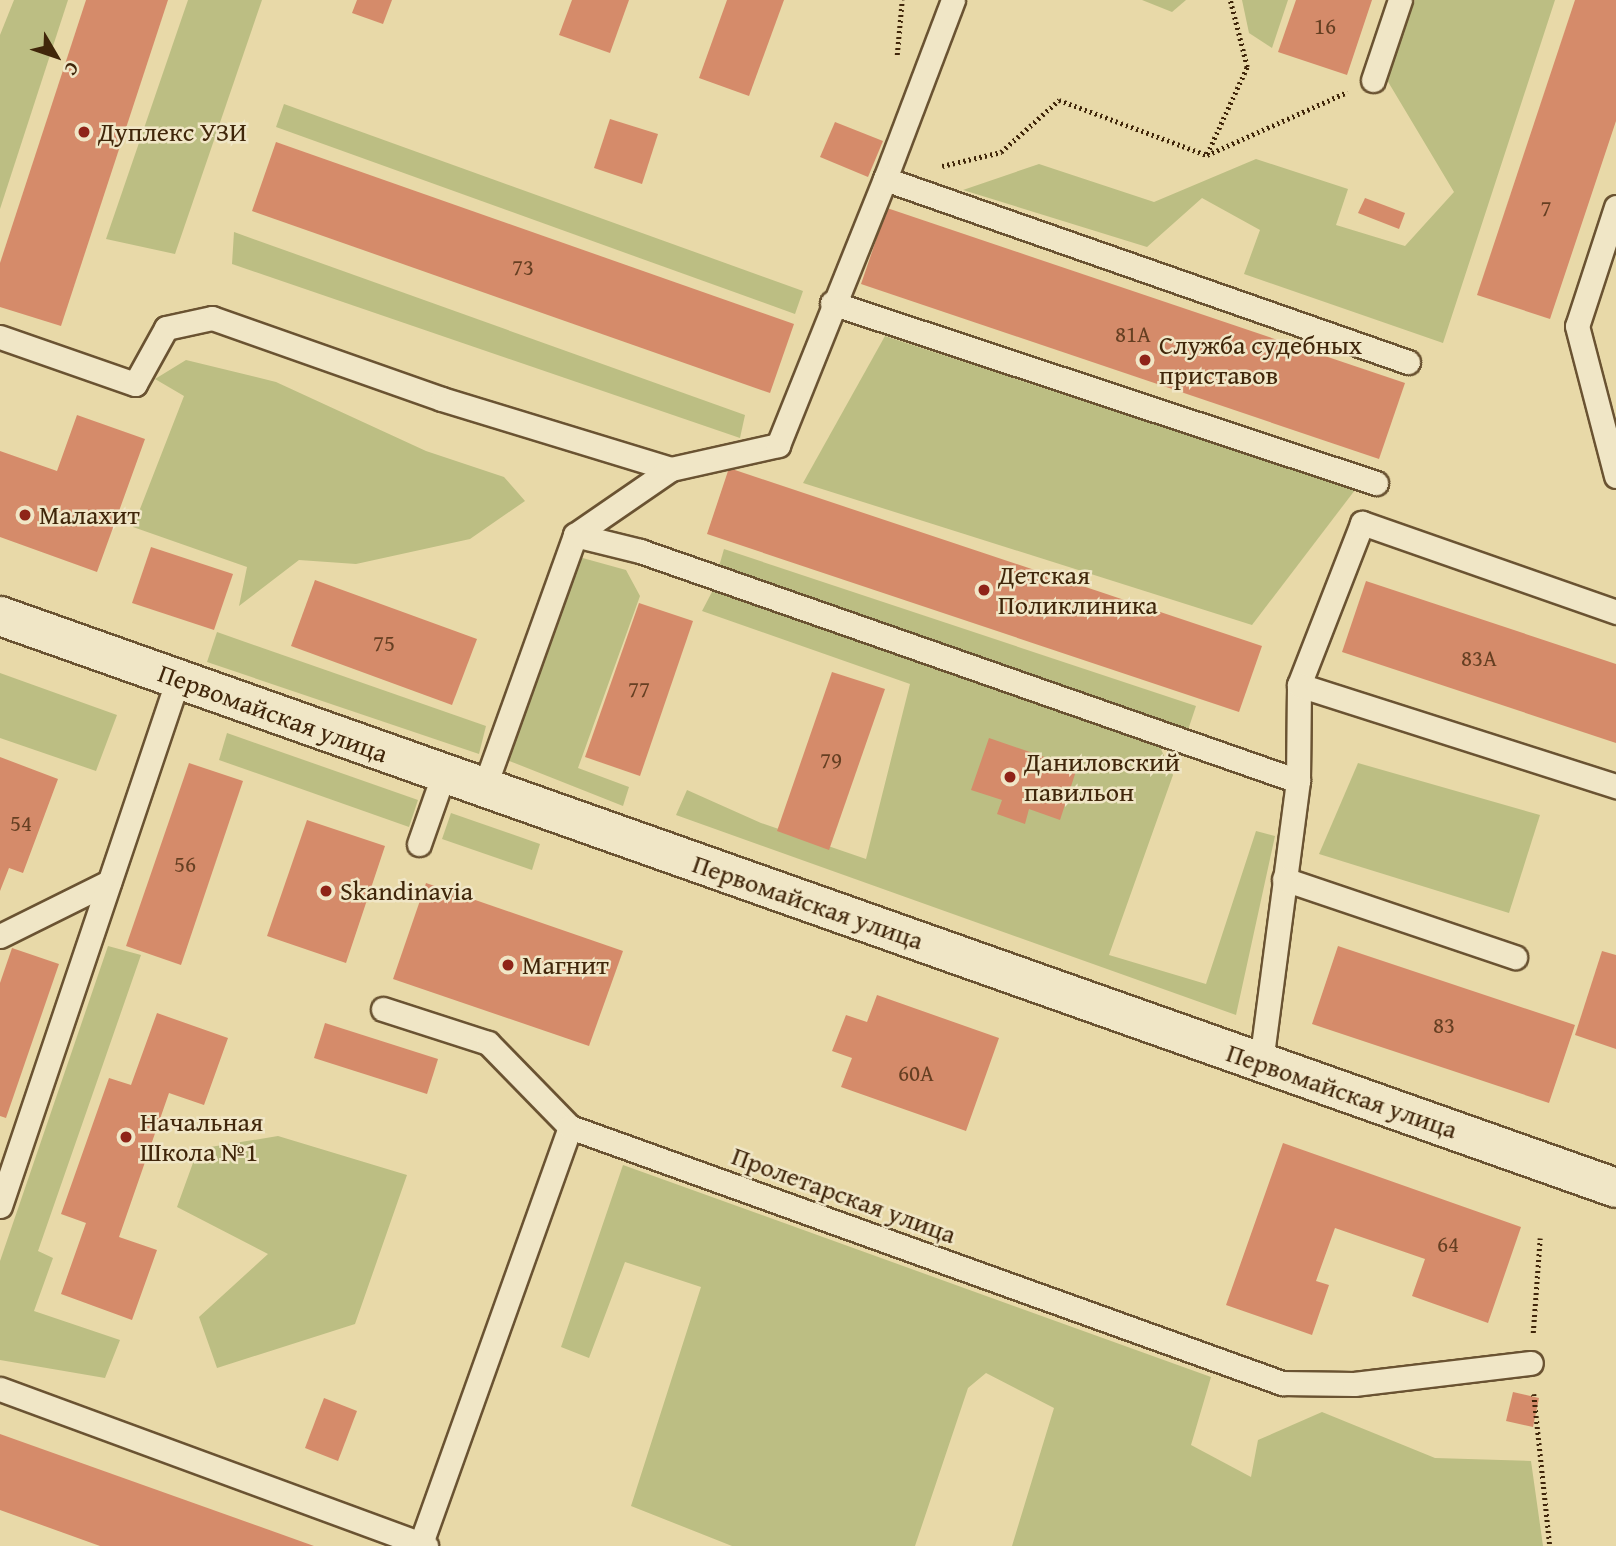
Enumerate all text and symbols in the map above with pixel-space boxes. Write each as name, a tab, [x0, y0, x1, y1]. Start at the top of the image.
house number: 16	[1314, 12, 1336, 40]
north arrow	[21, 21, 91, 91]
text: С	[58, 56, 87, 82]
place label: Дуплекс УЗИ	[98, 116, 247, 148]
marker: Дуплекс УЗИ	[76, 124, 92, 140]
house number: 7	[1540, 194, 1552, 222]
house number: 73	[512, 253, 534, 281]
house number: 81А	[1115, 320, 1151, 348]
place label: Служба судебных приставов	[1159, 329, 1362, 390]
marker: Служба судебных приставов	[1137, 352, 1153, 368]
place label: Малахит	[39, 499, 140, 531]
marker: Малахит	[17, 507, 33, 523]
place label: Детская Поликлиника	[998, 559, 1158, 620]
marker: Детская Поликлиника	[976, 582, 992, 598]
house number: 75	[373, 629, 395, 657]
house number: 83А	[1461, 644, 1497, 672]
street label: Первомайская улица	[154, 657, 392, 769]
house number: 77	[628, 675, 650, 703]
house number: 79	[820, 746, 842, 774]
place label: Даниловский павильон	[1024, 746, 1180, 808]
marker: Даниловский павильон	[1002, 769, 1018, 785]
house number: 54	[10, 809, 32, 837]
street label: Первомайская улица	[689, 848, 927, 956]
house number: 56	[174, 850, 196, 878]
place label: Skandinavia	[340, 875, 473, 907]
marker: Skandinavia	[318, 883, 334, 899]
place label: Магнит	[522, 949, 609, 981]
marker: Магнит	[500, 957, 516, 973]
house number: 83	[1433, 1011, 1455, 1039]
street label: Первомайская улица	[1223, 1037, 1461, 1145]
house number: 60А	[898, 1059, 934, 1087]
place label: Начальная Школа №1	[140, 1106, 263, 1168]
marker: Начальная Школа №1	[118, 1129, 134, 1145]
street label: Пролетарская улица	[728, 1140, 960, 1250]
house number: 64	[1437, 1230, 1459, 1258]

